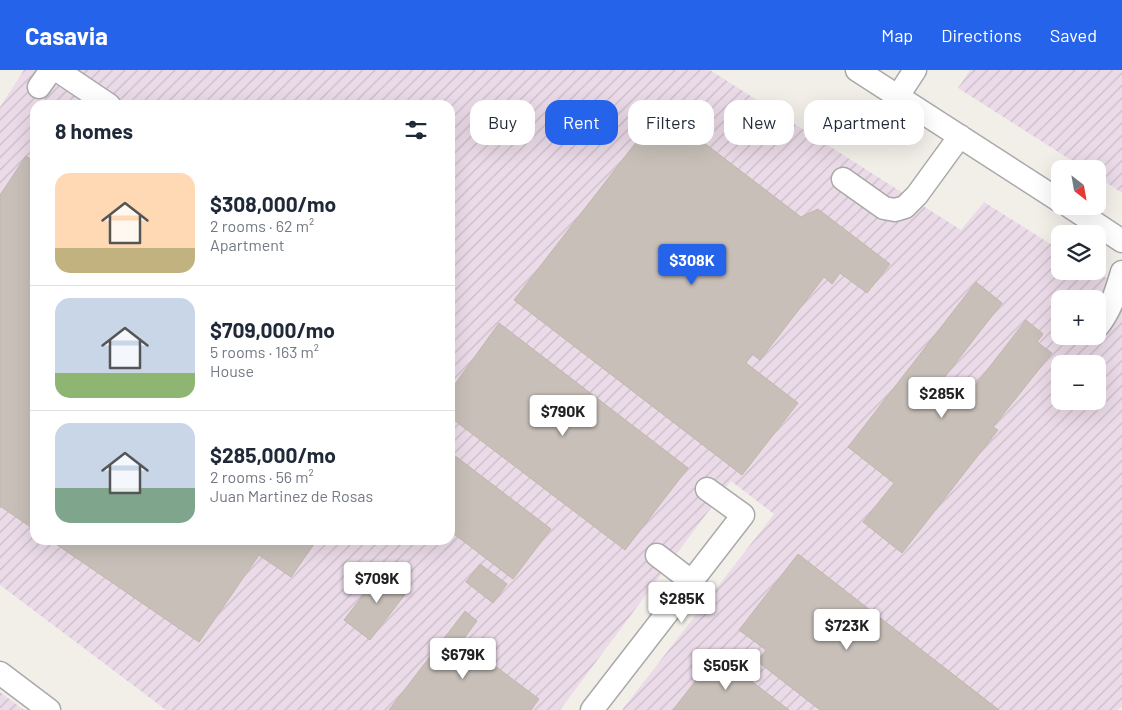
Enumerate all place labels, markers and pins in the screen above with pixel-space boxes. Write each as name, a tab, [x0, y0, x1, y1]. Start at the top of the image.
pin: $308K	[657, 244, 727, 286]
pin: $285K	[907, 376, 977, 419]
pin: $790K	[528, 394, 598, 437]
pin: $709K	[342, 562, 412, 604]
pin: $285K	[647, 582, 717, 624]
pin: $723K	[812, 608, 882, 651]
pin: $679K	[428, 638, 498, 680]
pin: $505K	[691, 648, 761, 691]

